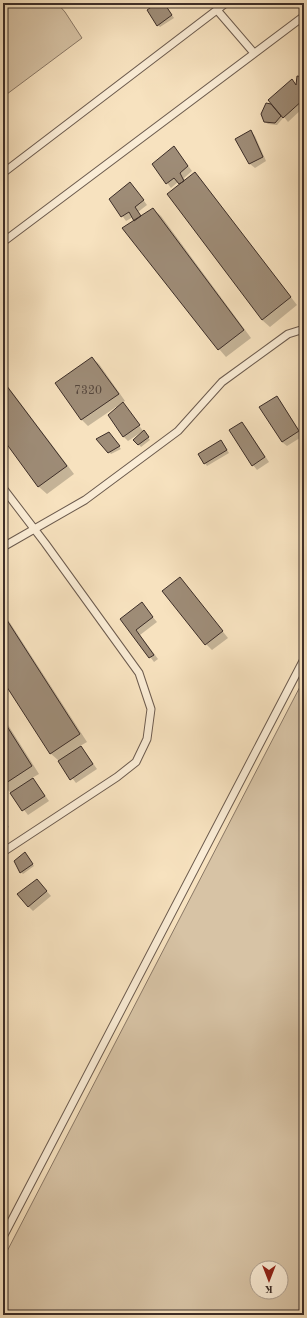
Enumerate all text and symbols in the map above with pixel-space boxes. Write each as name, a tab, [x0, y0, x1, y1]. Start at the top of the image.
house number: 7320	[74, 385, 102, 397]
north arrow	[249, 1260, 289, 1300]
text: K	[264, 1283, 273, 1294]

